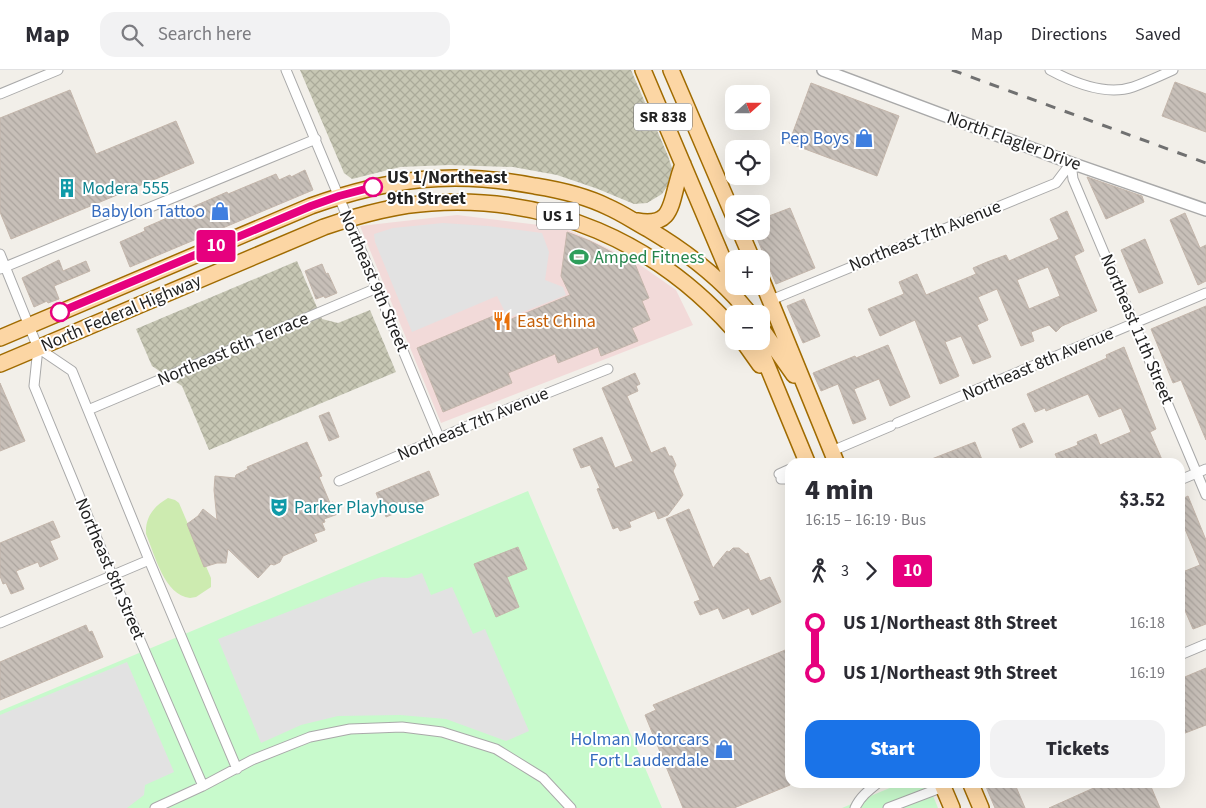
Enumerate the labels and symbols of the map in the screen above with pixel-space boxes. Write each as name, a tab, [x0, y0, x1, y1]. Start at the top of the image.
north arrow	[725, 85, 770, 130]
road number: SR 838	[634, 104, 692, 131]
street label: North Flagler Drive	[943, 105, 1085, 177]
place label: Pep Boys	[781, 126, 849, 151]
shop icon: Pep Boys	[853, 127, 875, 149]
place label: US 1/Northeast 9th Street	[387, 165, 508, 211]
place label: Modera 555	[82, 176, 169, 201]
building icon: Modera 555	[56, 177, 78, 199]
marker: US 1/Northeast 9th Street	[363, 177, 383, 197]
street label: Northeast 7th Avenue	[845, 194, 1005, 278]
place label: Babylon Tattoo	[91, 199, 205, 224]
shop icon: Babylon Tattoo	[209, 200, 231, 222]
road number: US 1	[537, 202, 579, 230]
street label: Northeast 9th Street	[333, 206, 415, 356]
line badge: 10	[194, 230, 238, 262]
place label: Amped Fitness	[594, 245, 704, 270]
sports icon: Amped Fitness	[568, 246, 590, 268]
street label: Northeast 11th Street	[1094, 250, 1180, 408]
street label: North Federal Highway	[37, 268, 206, 358]
unlabelled marker	[50, 302, 70, 322]
street label: Northeast 6th Terrace	[154, 306, 312, 392]
place label: East China	[517, 309, 596, 334]
restaurant icon: East China	[491, 310, 513, 332]
street label: Northeast 8th Avenue	[959, 321, 1118, 407]
street label: Northeast 7th Avenue	[394, 381, 553, 467]
street label: Northeast 8th Street	[69, 494, 151, 644]
place label: Parker Playhouse	[294, 495, 424, 520]
theatre icon: Parker Playhouse	[268, 496, 290, 518]
place label: Holman Motorcars Fort Lauderdale	[570, 727, 709, 773]
shop icon: Holman Motorcars Fort Lauderdale	[713, 738, 735, 760]

